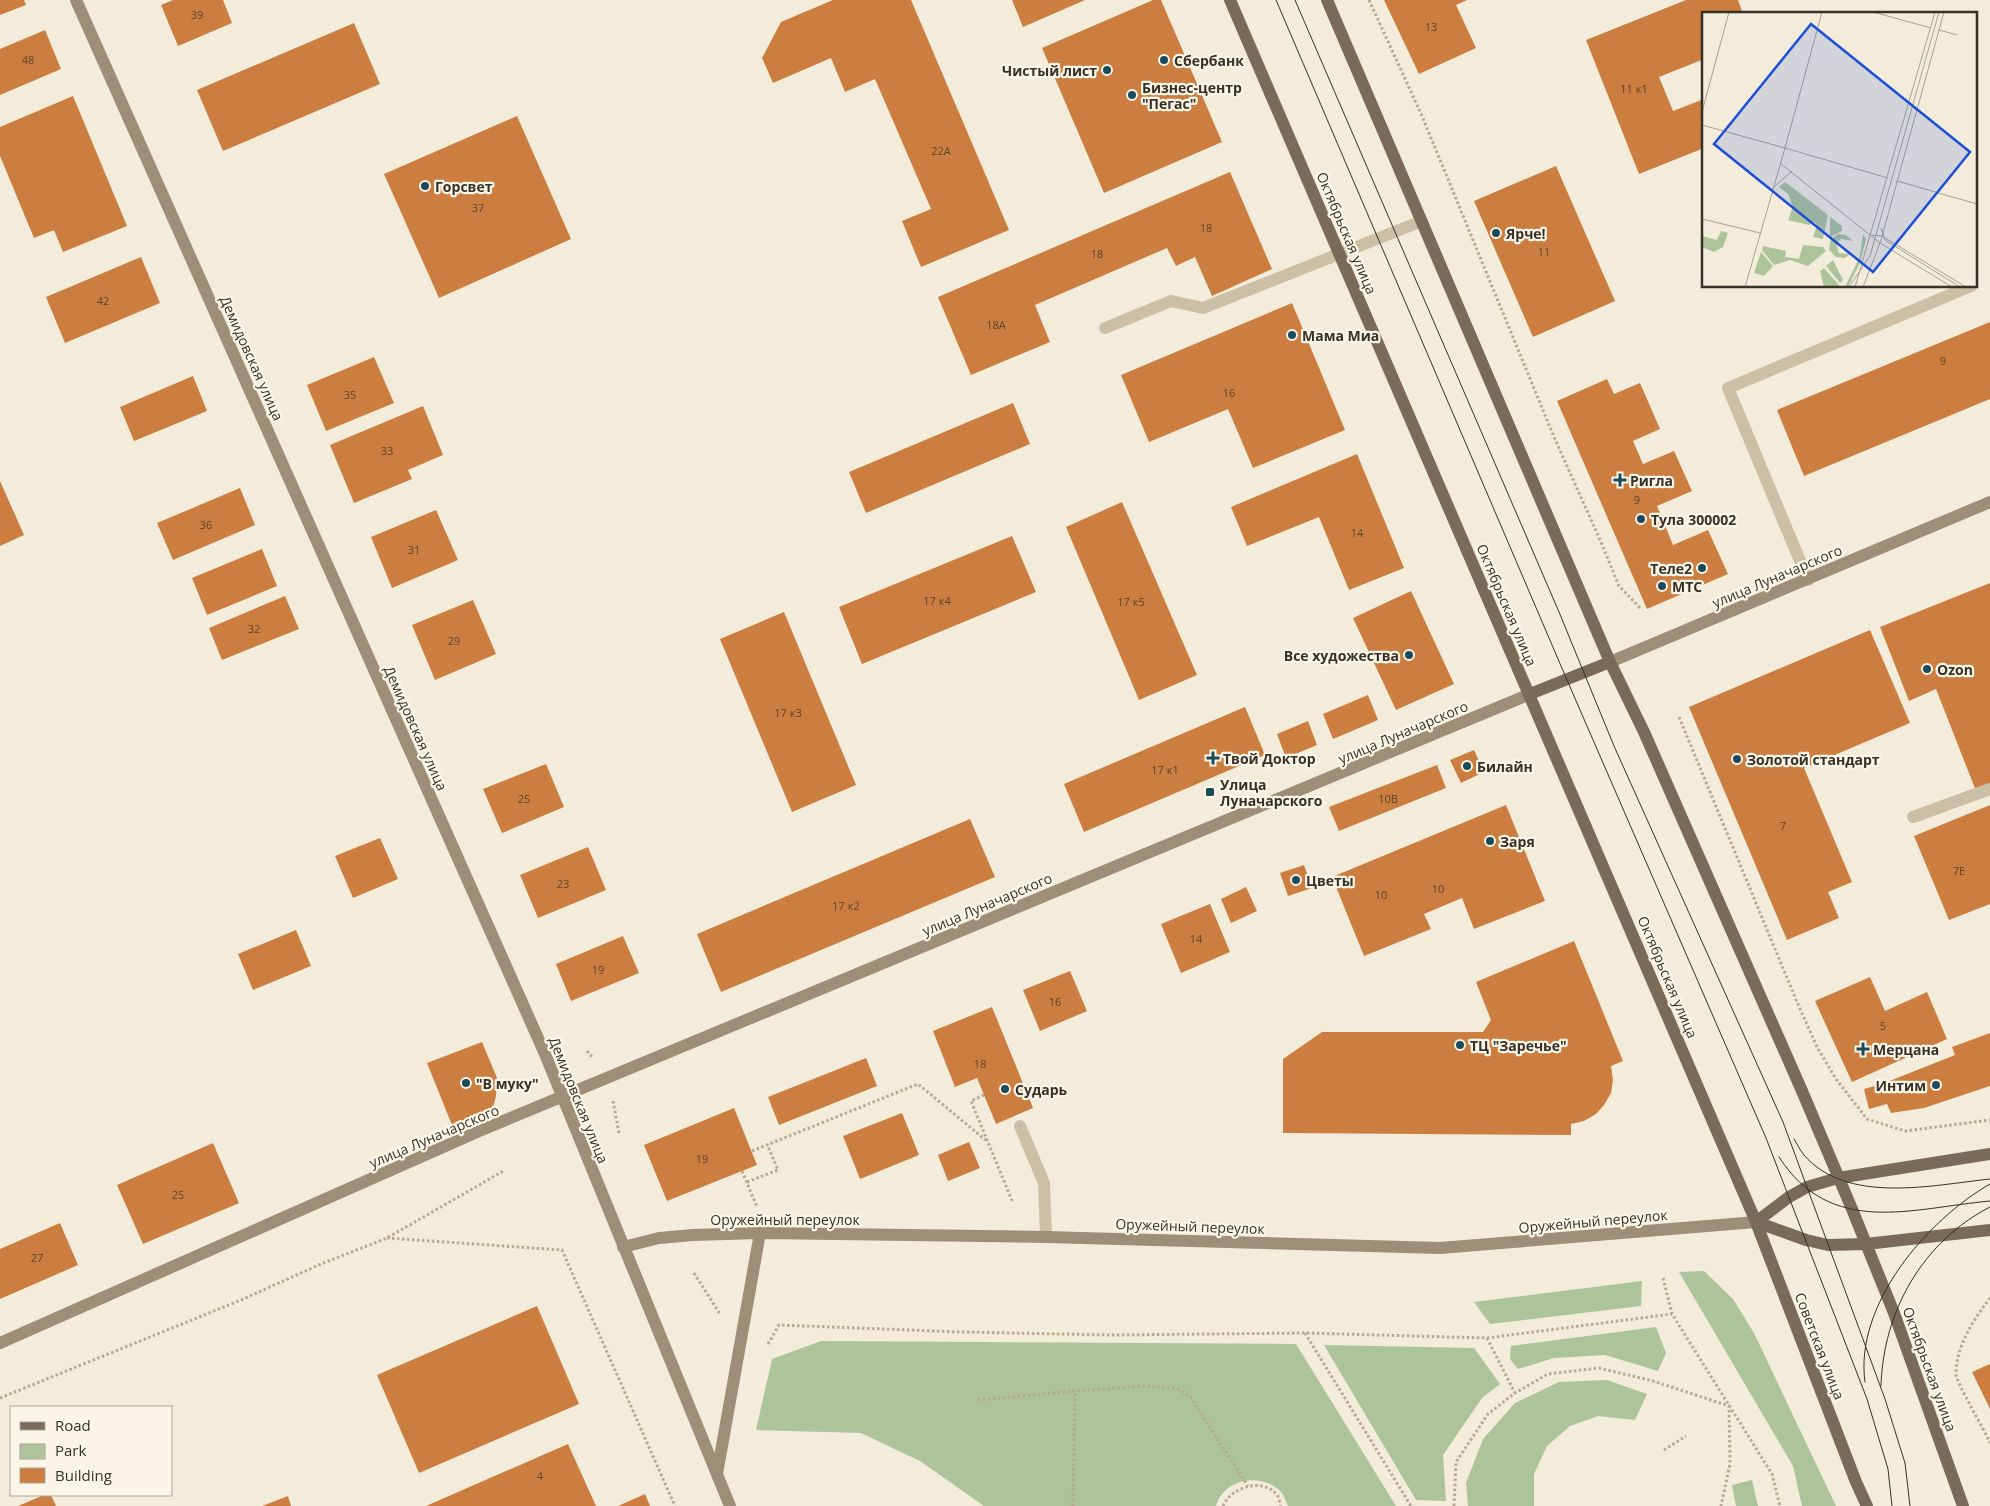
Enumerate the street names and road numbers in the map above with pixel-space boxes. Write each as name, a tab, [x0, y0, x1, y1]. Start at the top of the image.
street label: Октябрьская улица	[1313, 169, 1381, 297]
street label: Демидовская улица	[216, 293, 288, 423]
street label: улица Луначарского	[1709, 540, 1845, 612]
street label: Октябрьская улица	[1473, 541, 1541, 669]
street label: Демидовская улица	[380, 663, 452, 793]
street label: улица Луначарского	[1335, 696, 1471, 768]
street label: улица Луначарского	[919, 868, 1055, 940]
street label: Октябрьская улица	[1634, 913, 1702, 1041]
street label: Демидовская улица	[545, 1034, 613, 1166]
street label: улица Луначарского	[366, 1100, 502, 1172]
street label: Оружейный переулок	[1518, 1205, 1669, 1237]
street label: Оружейный переулок	[710, 1210, 860, 1229]
street label: Оружейный переулок	[1115, 1214, 1266, 1238]
street label: Советская улица	[1791, 1290, 1849, 1402]
street label: Октябрьская улица	[1899, 1304, 1961, 1434]

